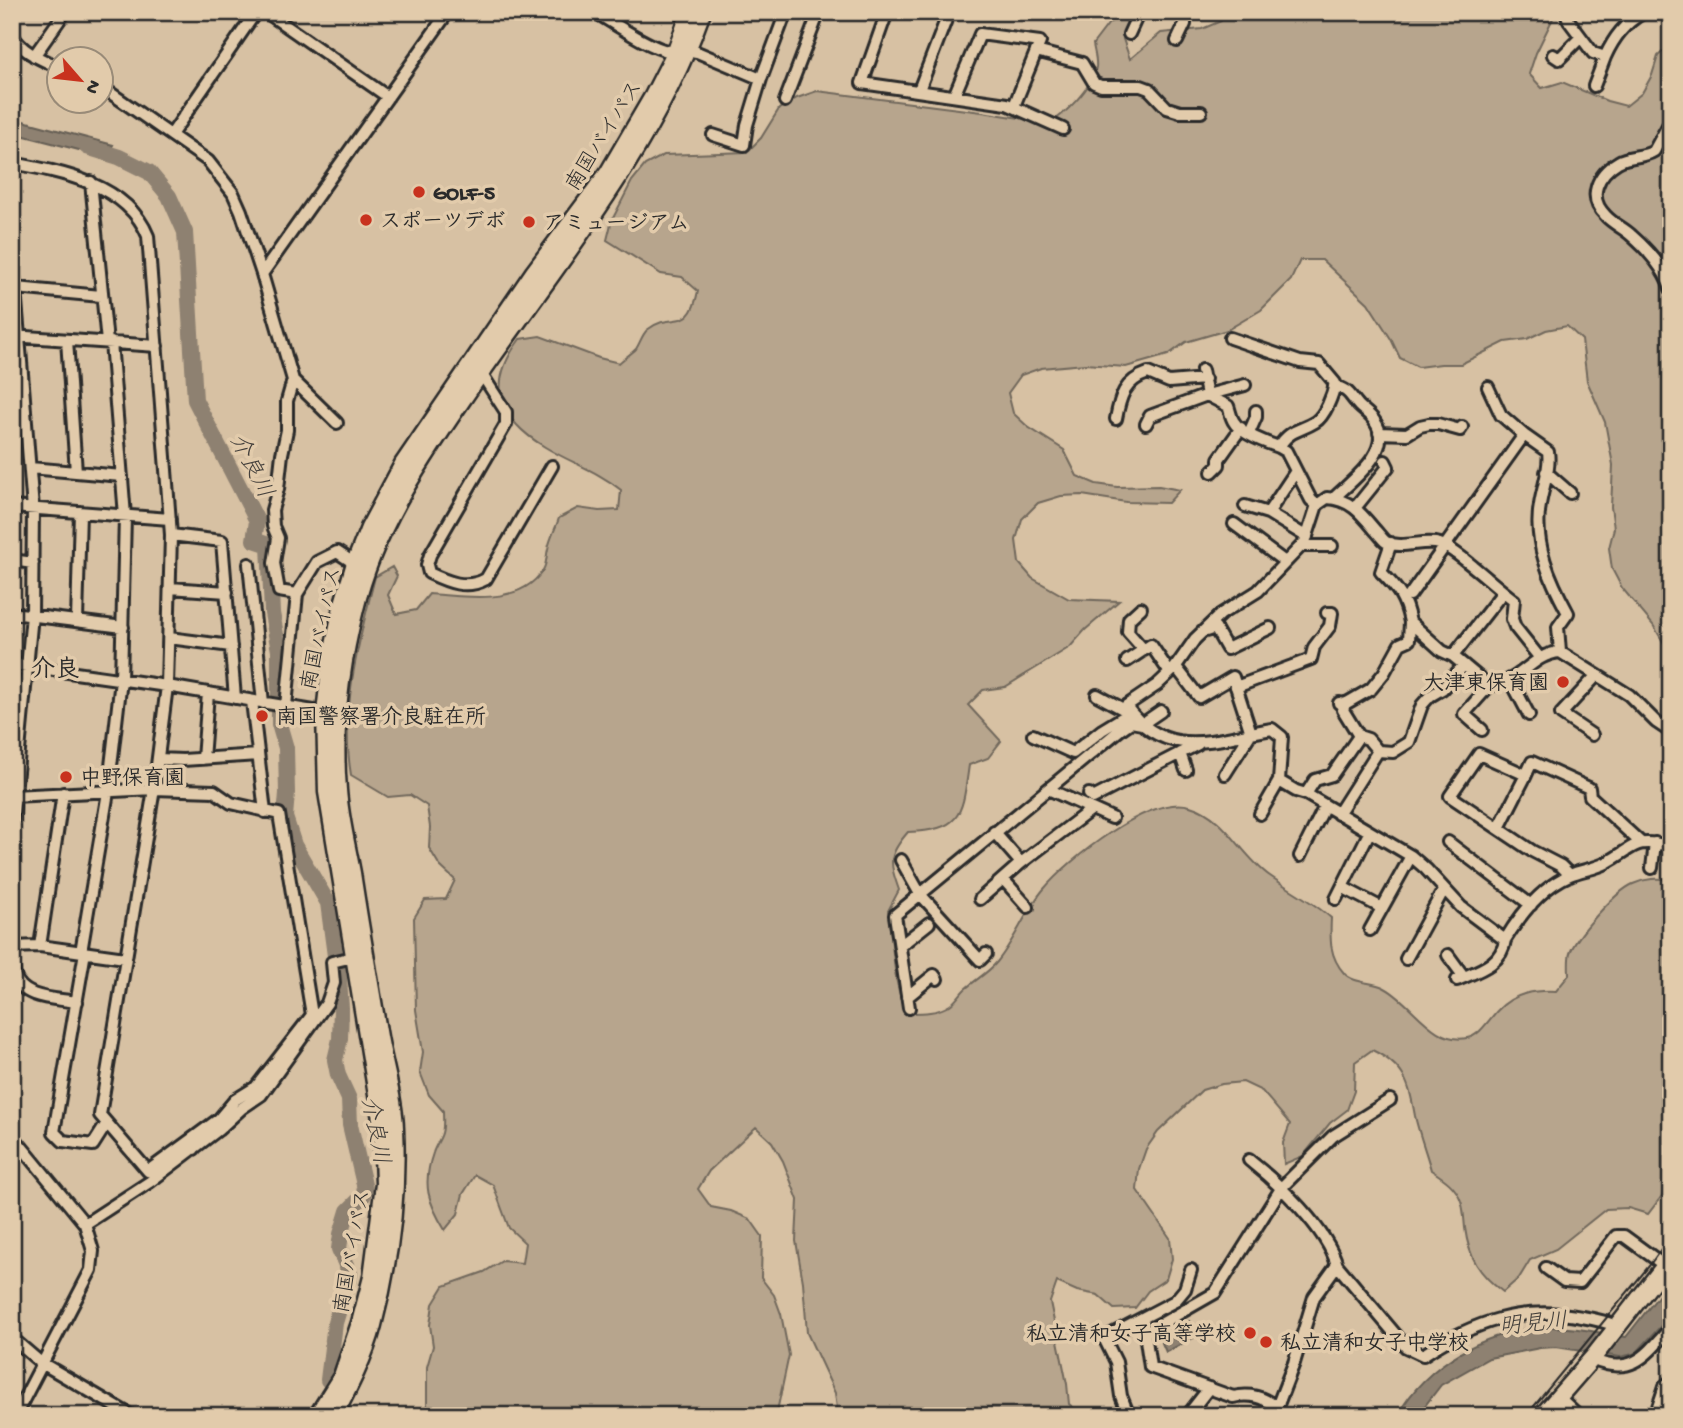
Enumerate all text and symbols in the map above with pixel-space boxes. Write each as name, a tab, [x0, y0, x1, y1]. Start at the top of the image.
north arrow	[46, 46, 116, 116]
text: N	[79, 75, 105, 97]
street label: 南国バイパス	[560, 76, 650, 197]
place label: GOLF-5	[433, 183, 495, 208]
marker: GOLF-5	[411, 184, 427, 200]
place label: スポーツデボ	[380, 210, 506, 236]
marker: スポーツデボ	[358, 212, 374, 228]
place label: アミュージアム	[543, 212, 690, 238]
marker: アミュージアム	[521, 214, 537, 230]
water label: 介良川	[222, 429, 278, 503]
street label: 南国バイパス	[296, 564, 349, 693]
district label: 介良	[31, 655, 79, 686]
place label: 大津東保育園	[1423, 671, 1549, 698]
marker: 大津東保育園	[1555, 674, 1571, 690]
place label: 南国警察署介良駐在所	[276, 705, 486, 732]
marker: 南国警察署介良駐在所	[254, 708, 270, 724]
place label: 中野保育園	[80, 766, 185, 793]
marker: 中野保育園	[58, 769, 74, 785]
water label: 介良川	[354, 1094, 394, 1167]
street label: 南国バイパス	[329, 1187, 378, 1316]
water label: 明見川	[1498, 1309, 1569, 1342]
place label: 私立清和女子高等学校	[1026, 1322, 1236, 1349]
marker: 私立清和女子高等学校	[1242, 1325, 1258, 1341]
place label: 私立清和女子中学校	[1280, 1331, 1469, 1358]
marker: 私立清和女子中学校	[1258, 1334, 1274, 1350]

